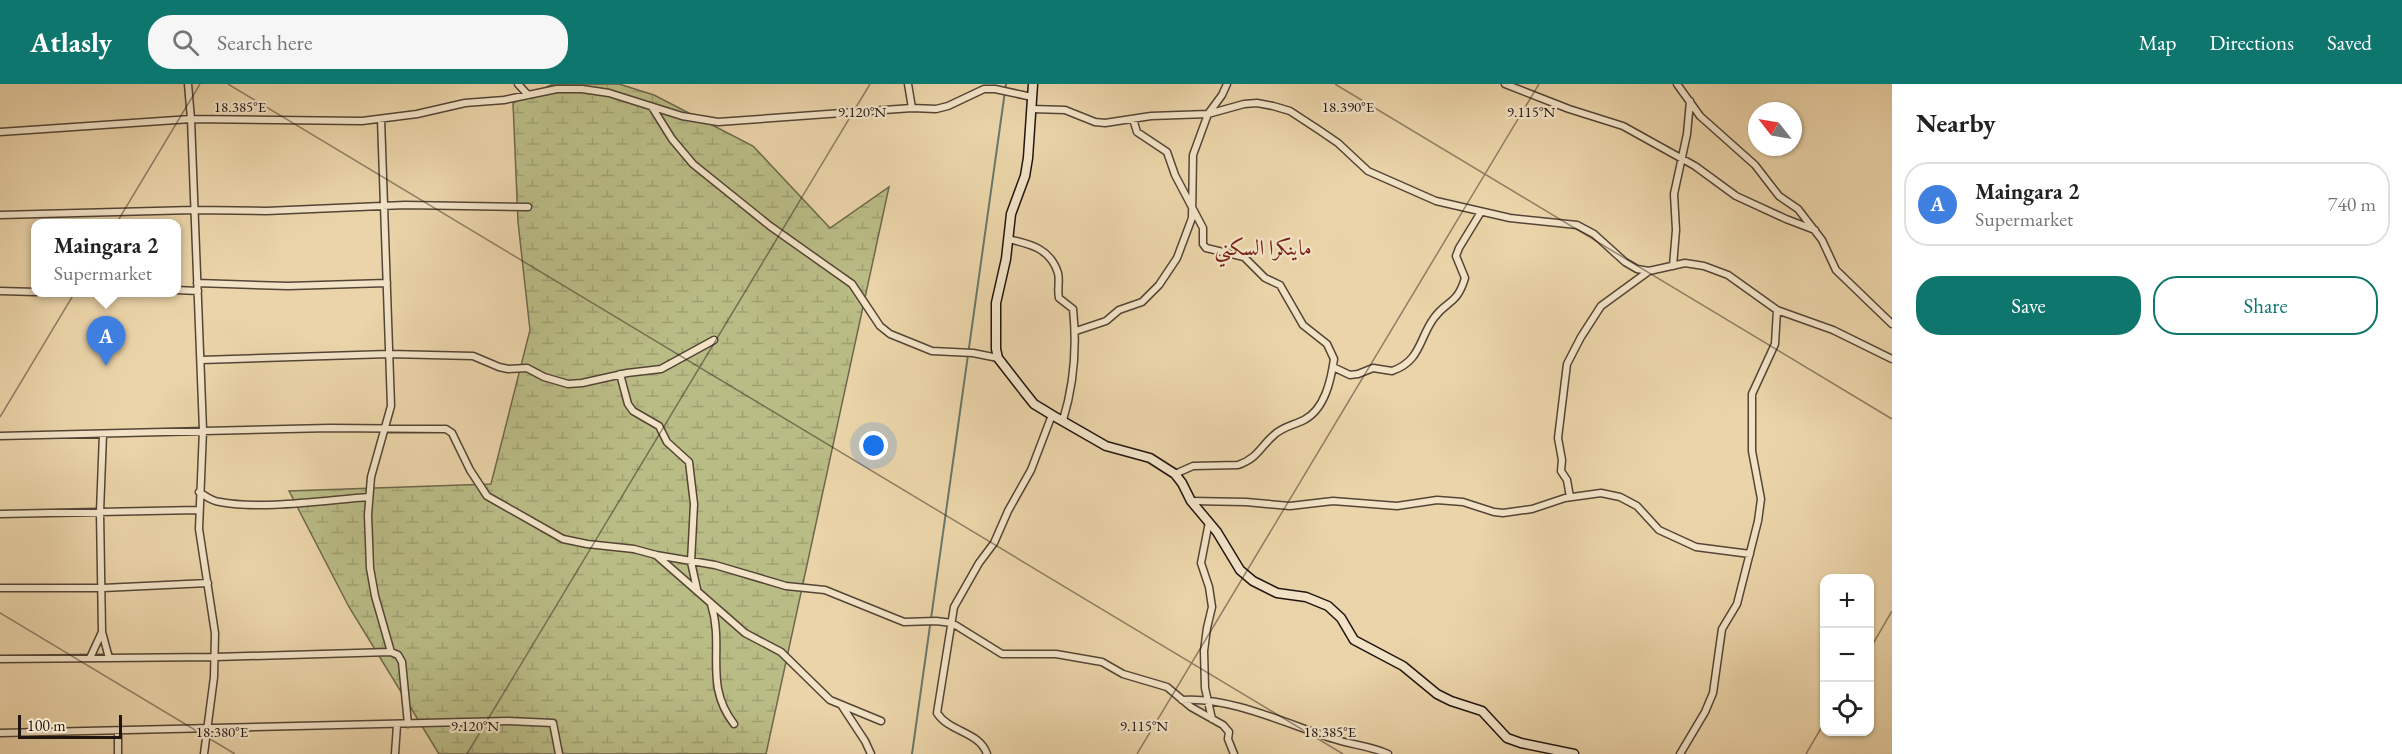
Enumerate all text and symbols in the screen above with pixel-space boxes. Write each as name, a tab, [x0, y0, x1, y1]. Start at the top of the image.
search box	[148, 15, 568, 69]
text: Atlasly	[30, 24, 112, 60]
icon: search	[169, 26, 202, 59]
text: Search here	[217, 28, 313, 57]
text: Map	[2139, 29, 2176, 56]
text: Directions	[2209, 29, 2294, 56]
text: Saved	[2327, 29, 2372, 56]
text: 18.385°E	[214, 97, 267, 116]
text: 18.390°E	[1322, 97, 1375, 116]
text: 9.120°N	[838, 102, 886, 121]
text: 9.115°N	[1507, 102, 1555, 121]
north arrow	[1748, 102, 1802, 156]
text: Nearby	[1916, 106, 1996, 140]
text: Maingara 2	[1975, 177, 2080, 206]
text: A	[1930, 191, 1945, 217]
text: 740 m	[2328, 191, 2376, 217]
text: Supermarket	[1975, 206, 2073, 232]
popup	[31, 219, 181, 297]
text: Maingara 2	[54, 231, 158, 260]
district label: ماينكرا السكني	[1214, 233, 1312, 268]
text: Supermarket	[54, 260, 152, 286]
button: Save	[1916, 276, 2141, 335]
button: Share	[2153, 276, 2378, 335]
pin: A	[86, 316, 126, 366]
your location	[859, 431, 888, 460]
map controls	[1820, 574, 1874, 736]
button: +	[1820, 574, 1874, 628]
button: −	[1820, 628, 1874, 682]
button: locate	[1820, 682, 1874, 736]
scale bar	[18, 712, 122, 740]
text: 100 m	[27, 715, 66, 736]
text: 9.120°N	[451, 716, 499, 735]
text: 9.115°N	[1120, 716, 1168, 735]
text: 18.380°E	[196, 722, 249, 741]
text: 18.385°E	[1304, 722, 1357, 741]

